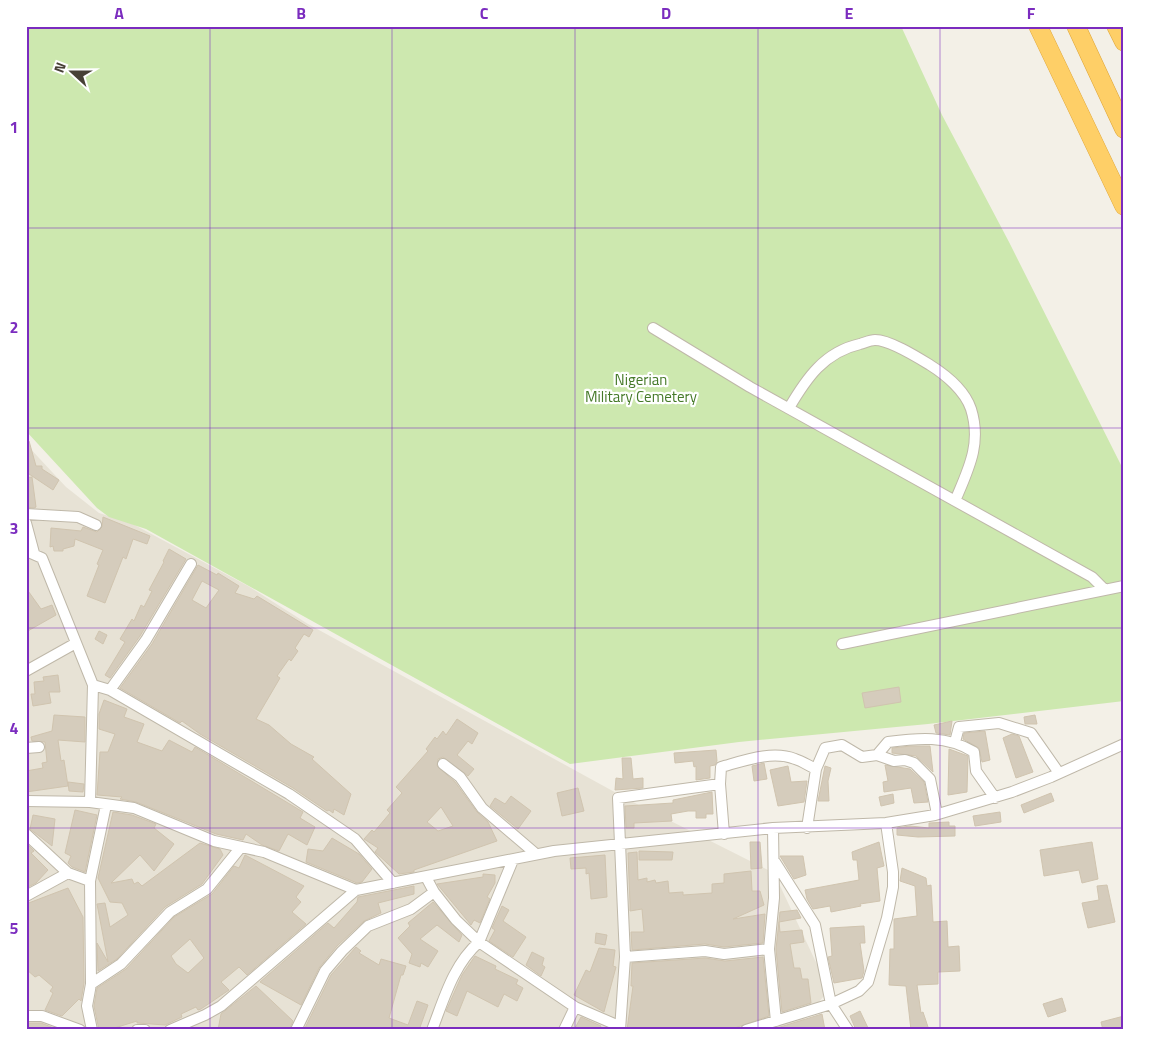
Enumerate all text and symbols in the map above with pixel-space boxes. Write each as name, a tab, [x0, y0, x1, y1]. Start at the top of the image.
text: A	[114, 1, 124, 25]
text: B	[296, 1, 306, 25]
text: C	[480, 1, 489, 25]
text: D	[661, 1, 671, 25]
text: E	[845, 1, 854, 25]
text: F	[1027, 1, 1036, 25]
north arrow	[48, 48, 98, 98]
text: N	[48, 59, 71, 75]
text: 1	[10, 115, 18, 139]
text: 2	[10, 315, 18, 339]
park label: Nigerian Military Cemetery	[585, 368, 697, 408]
text: 3	[10, 516, 18, 540]
text: 4	[10, 716, 19, 740]
text: 5	[10, 916, 19, 940]

